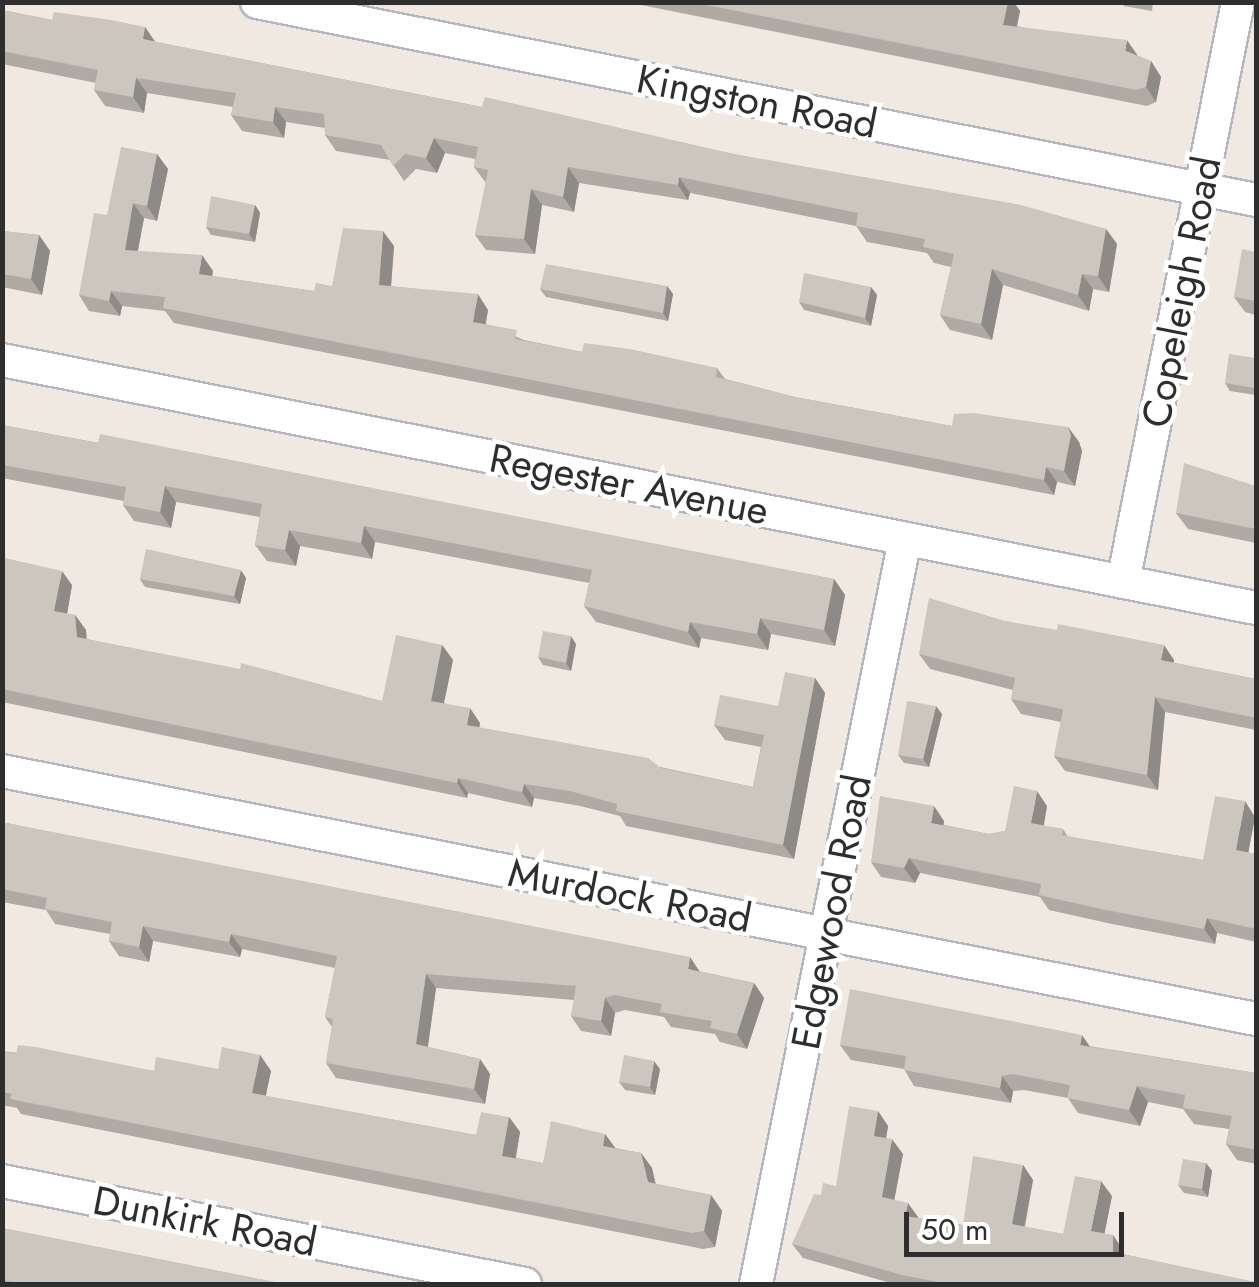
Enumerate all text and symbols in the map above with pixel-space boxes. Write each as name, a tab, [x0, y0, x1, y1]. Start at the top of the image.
street label: Kingston Road	[633, 54, 881, 148]
street label: Copeleigh Road	[1131, 152, 1231, 432]
street label: Regester Avenue	[486, 433, 772, 535]
street label: Edgewood Road	[781, 771, 881, 1053]
street label: Murdock Road	[504, 848, 756, 942]
street label: Dunkirk Road	[89, 1176, 321, 1266]
scale bar	[909, 1192, 1129, 1254]
text: 50 m	[921, 1208, 988, 1251]

